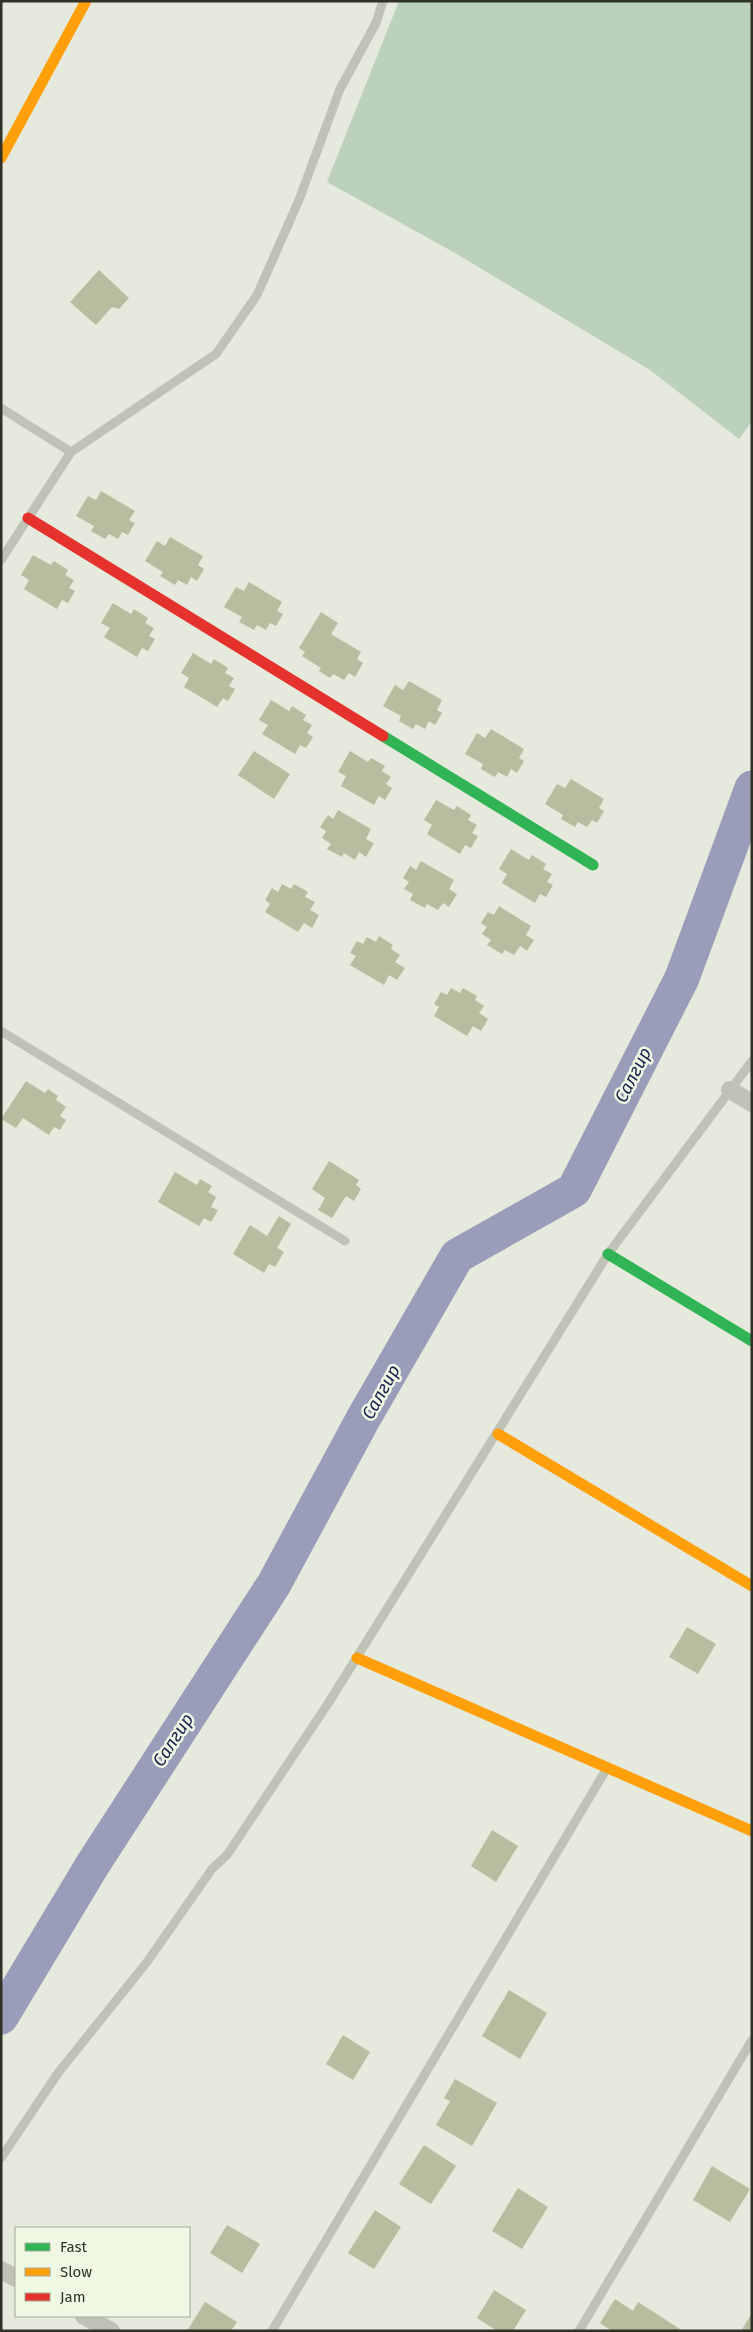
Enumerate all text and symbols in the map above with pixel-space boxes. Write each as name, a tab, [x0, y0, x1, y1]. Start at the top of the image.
water label: Салгир	[610, 1044, 656, 1106]
water label: Салгир	[357, 1361, 405, 1423]
water label: Салгир	[148, 1709, 198, 1771]
legend	[15, 2227, 190, 2317]
text: Fast	[60, 2238, 87, 2256]
text: Slow	[60, 2263, 92, 2281]
text: Jam	[60, 2288, 86, 2306]

